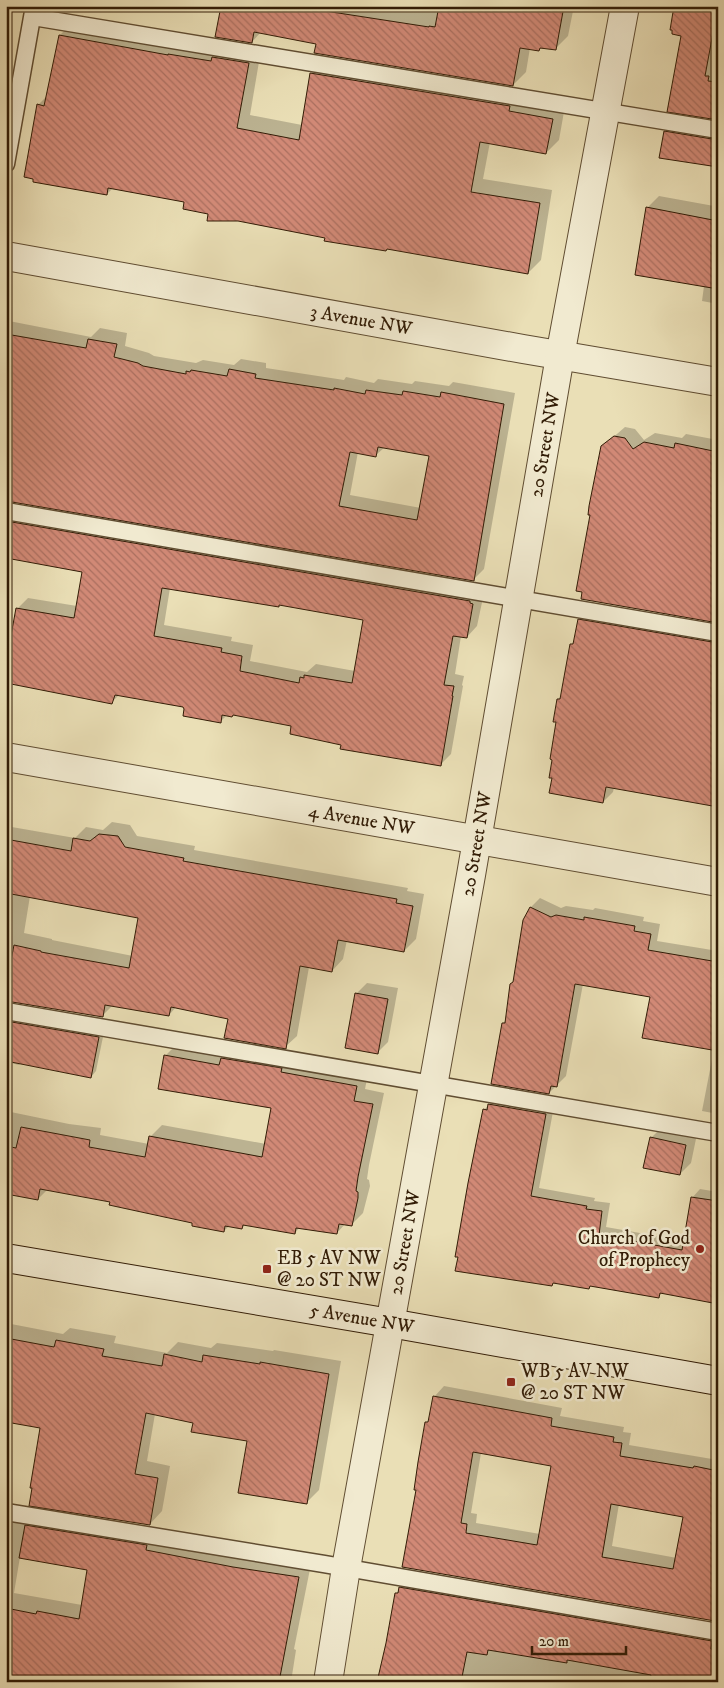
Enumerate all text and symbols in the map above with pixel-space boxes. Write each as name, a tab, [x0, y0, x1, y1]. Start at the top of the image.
street label: 3 Avenue NW	[309, 299, 415, 340]
street label: 20 Street NW	[524, 390, 565, 499]
street label: 20 Street NW	[456, 789, 497, 898]
street label: 4 Avenue NW	[307, 799, 417, 840]
street label: 20 Street NW	[384, 1188, 425, 1297]
place label: Church of God of Prophecy	[578, 1227, 691, 1272]
marker: Church of God of Prophecy	[694, 1243, 706, 1255]
place label: EB 5 AV NW @ 20 ST NW	[277, 1247, 381, 1292]
marker: EB 5 AV NW @ 20 ST NW	[261, 1263, 273, 1275]
street label: 5 Avenue NW	[308, 1298, 416, 1339]
place label: WB 5 AV NW @ 20 ST NW	[520, 1360, 629, 1405]
marker: WB 5 AV NW @ 20 ST NW	[505, 1376, 517, 1388]
scale bar	[532, 1623, 625, 1655]
text: 20 m	[539, 1632, 569, 1651]

